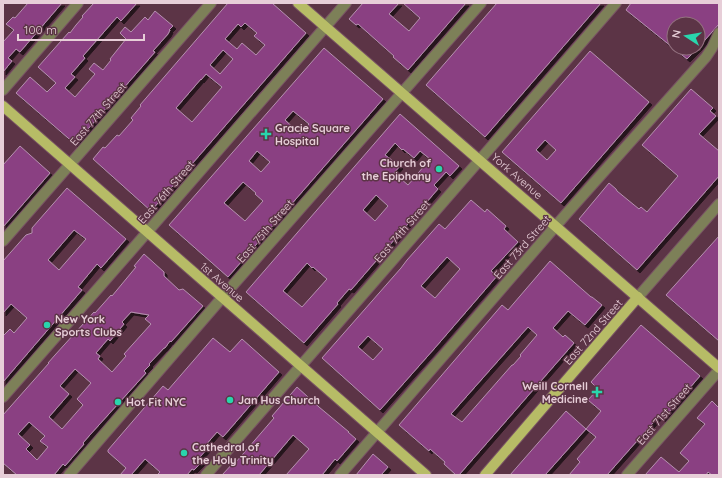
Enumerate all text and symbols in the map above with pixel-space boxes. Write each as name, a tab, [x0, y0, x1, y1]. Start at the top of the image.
scale bar	[18, 16, 144, 42]
north arrow	[666, 16, 706, 56]
text: 100 m	[24, 22, 57, 37]
text: N	[669, 29, 684, 39]
street label: East 77th Street	[67, 79, 129, 148]
place label: Gracie Square Hospital	[275, 121, 350, 148]
marker: Gracie Square Hospital	[260, 128, 272, 140]
street label: York Avenue	[489, 150, 545, 202]
place label: Church of the Epiphany	[361, 156, 431, 183]
street label: East 76th Street	[135, 157, 197, 226]
marker: Church of the Epiphany	[434, 164, 444, 174]
street label: East 75th Street	[234, 196, 297, 266]
street label: East 74th Street	[371, 196, 433, 265]
street label: East 73rd Street	[490, 212, 554, 282]
street label: 1st Avenue	[197, 259, 247, 305]
street label: East 72nd Street	[561, 296, 626, 368]
place label: New York Sports Clubs	[55, 312, 122, 339]
marker: New York Sports Clubs	[42, 320, 52, 330]
place label: Weill Cornell Medicine	[522, 379, 588, 406]
street label: East 71st Street	[633, 380, 695, 448]
marker: Weill Cornell Medicine	[591, 386, 603, 398]
place label: Jan Hus Church	[238, 393, 320, 407]
place label: Hot Fit NYC	[126, 395, 186, 409]
marker: Jan Hus Church	[225, 395, 235, 405]
marker: Hot Fit NYC	[113, 397, 123, 407]
place label: Cathedral of the Holy Trinity	[192, 440, 273, 467]
marker: Cathedral of the Holy Trinity	[179, 448, 189, 458]

